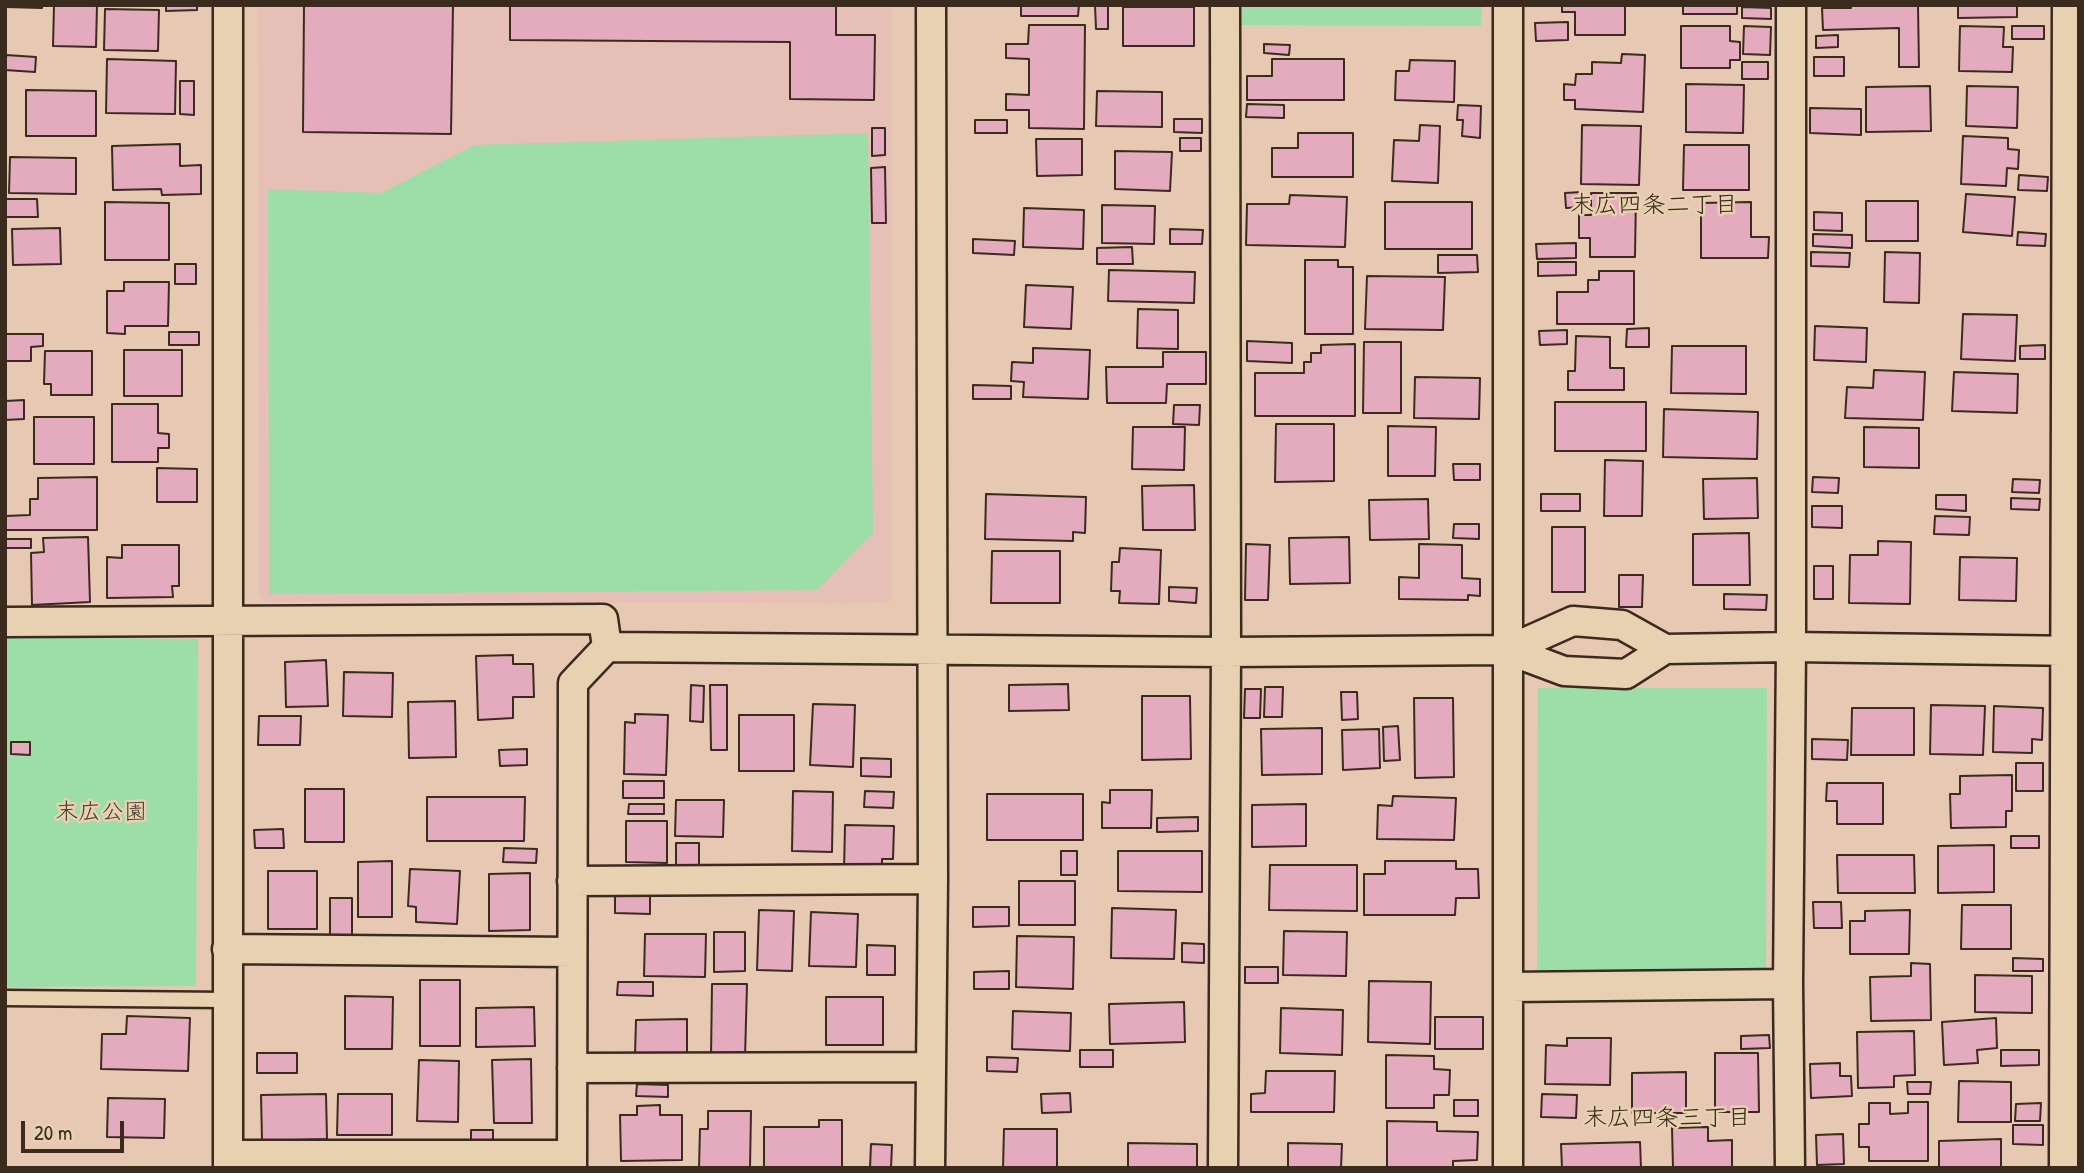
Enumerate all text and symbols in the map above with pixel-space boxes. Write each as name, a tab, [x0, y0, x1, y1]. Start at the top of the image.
district label: 末広四条二丁目	[1570, 192, 1738, 220]
park label: 末広公園	[55, 799, 147, 827]
district label: 末広四条三丁目	[1583, 1105, 1751, 1133]
scale bar	[24, 1106, 128, 1150]
text: 20 m	[34, 1118, 72, 1147]

